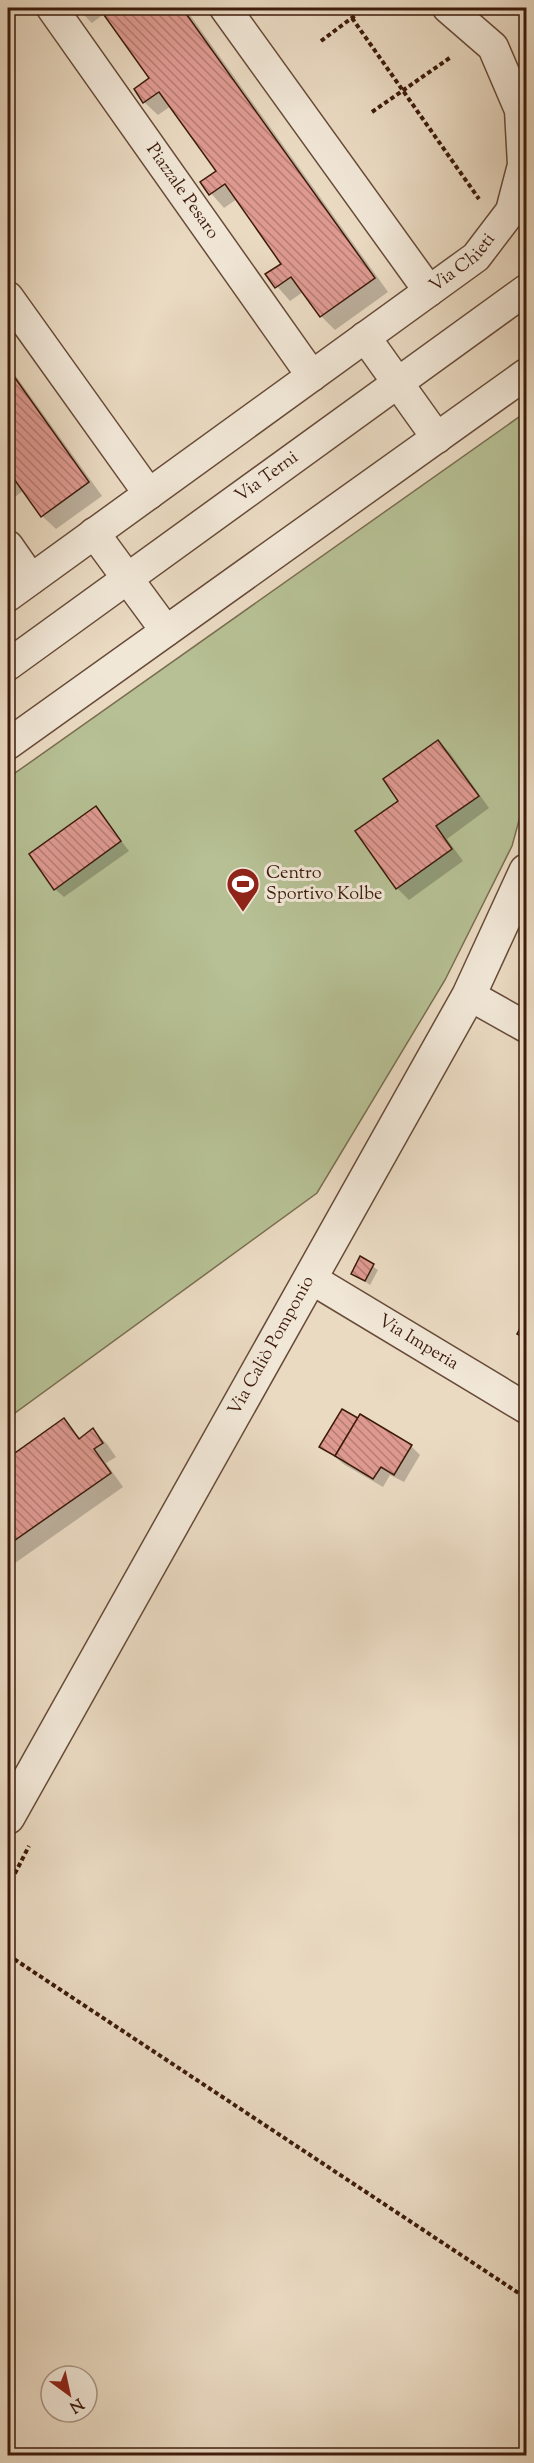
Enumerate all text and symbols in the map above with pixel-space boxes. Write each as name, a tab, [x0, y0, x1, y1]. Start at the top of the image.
street label: Piazzale Pesaro	[139, 139, 225, 245]
street label: Via Chieti	[425, 228, 502, 299]
street label: Via Terni	[230, 445, 304, 509]
place label: Centro Sportivo Kolbe	[266, 861, 382, 908]
sports icon: Centro Sportivo Kolbe	[225, 866, 261, 913]
street label: Via Caliò Pomponio	[223, 1271, 322, 1421]
street label: Via Imperia	[373, 1309, 463, 1377]
north arrow	[39, 2364, 99, 2424]
text: N	[64, 2391, 87, 2418]

